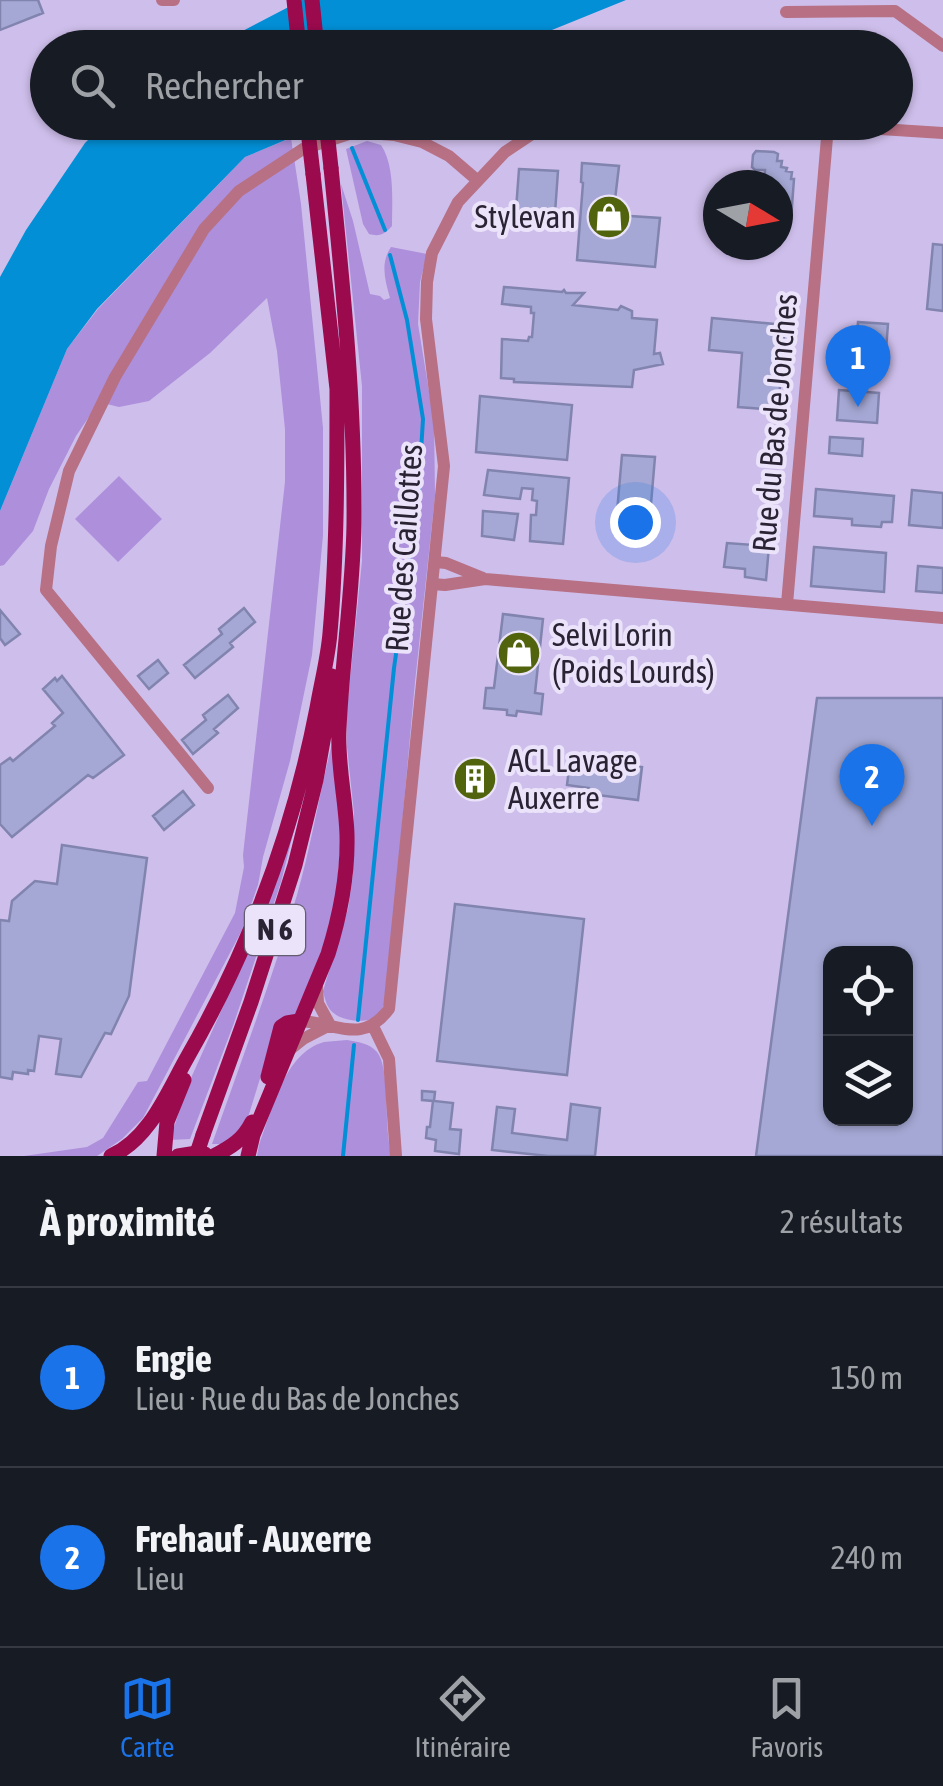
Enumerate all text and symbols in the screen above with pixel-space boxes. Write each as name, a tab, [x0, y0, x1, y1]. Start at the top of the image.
search box	[30, 30, 913, 140]
icon: search	[65, 58, 120, 113]
text: Rechercher	[145, 64, 303, 107]
north arrow	[703, 170, 793, 260]
shop icon: Stylevan	[586, 194, 632, 240]
place label: Stylevan	[475, 198, 576, 235]
street label: Rue du Bas de Jonches	[745, 292, 804, 554]
pin: 1	[826, 324, 890, 407]
street label: Rue des Caillottes	[378, 443, 429, 653]
your location	[610, 497, 661, 548]
place label: Selvi Lorin (Poids Lourds)	[552, 616, 715, 690]
shop icon: Selvi Lorin (Poids Lourds)	[496, 630, 542, 676]
place label: ACL Lavage Auxerre	[508, 742, 638, 816]
pin: 2	[840, 744, 904, 826]
building icon: ACL Lavage Auxerre	[452, 756, 498, 802]
road number: N 6	[245, 905, 305, 955]
map controls	[823, 946, 913, 1126]
button: locate	[823, 946, 913, 1036]
button: layers	[823, 1036, 913, 1126]
text: À proximité	[40, 1197, 215, 1245]
text: 2 résultats	[780, 1203, 903, 1240]
text: Engie	[135, 1337, 212, 1380]
text: 1	[65, 1359, 80, 1396]
text: 150 m	[830, 1359, 903, 1396]
text: Lieu · Rue du Bas de Jonches	[135, 1380, 460, 1417]
text: Frehauf - Auxerre	[135, 1517, 372, 1560]
text: 2	[65, 1539, 80, 1576]
text: 240 m	[830, 1539, 903, 1576]
text: Lieu	[135, 1560, 185, 1597]
tab: Carte	[120, 1671, 175, 1763]
tab: Itinéraire	[415, 1671, 511, 1763]
tab: Favoris	[750, 1671, 823, 1763]

